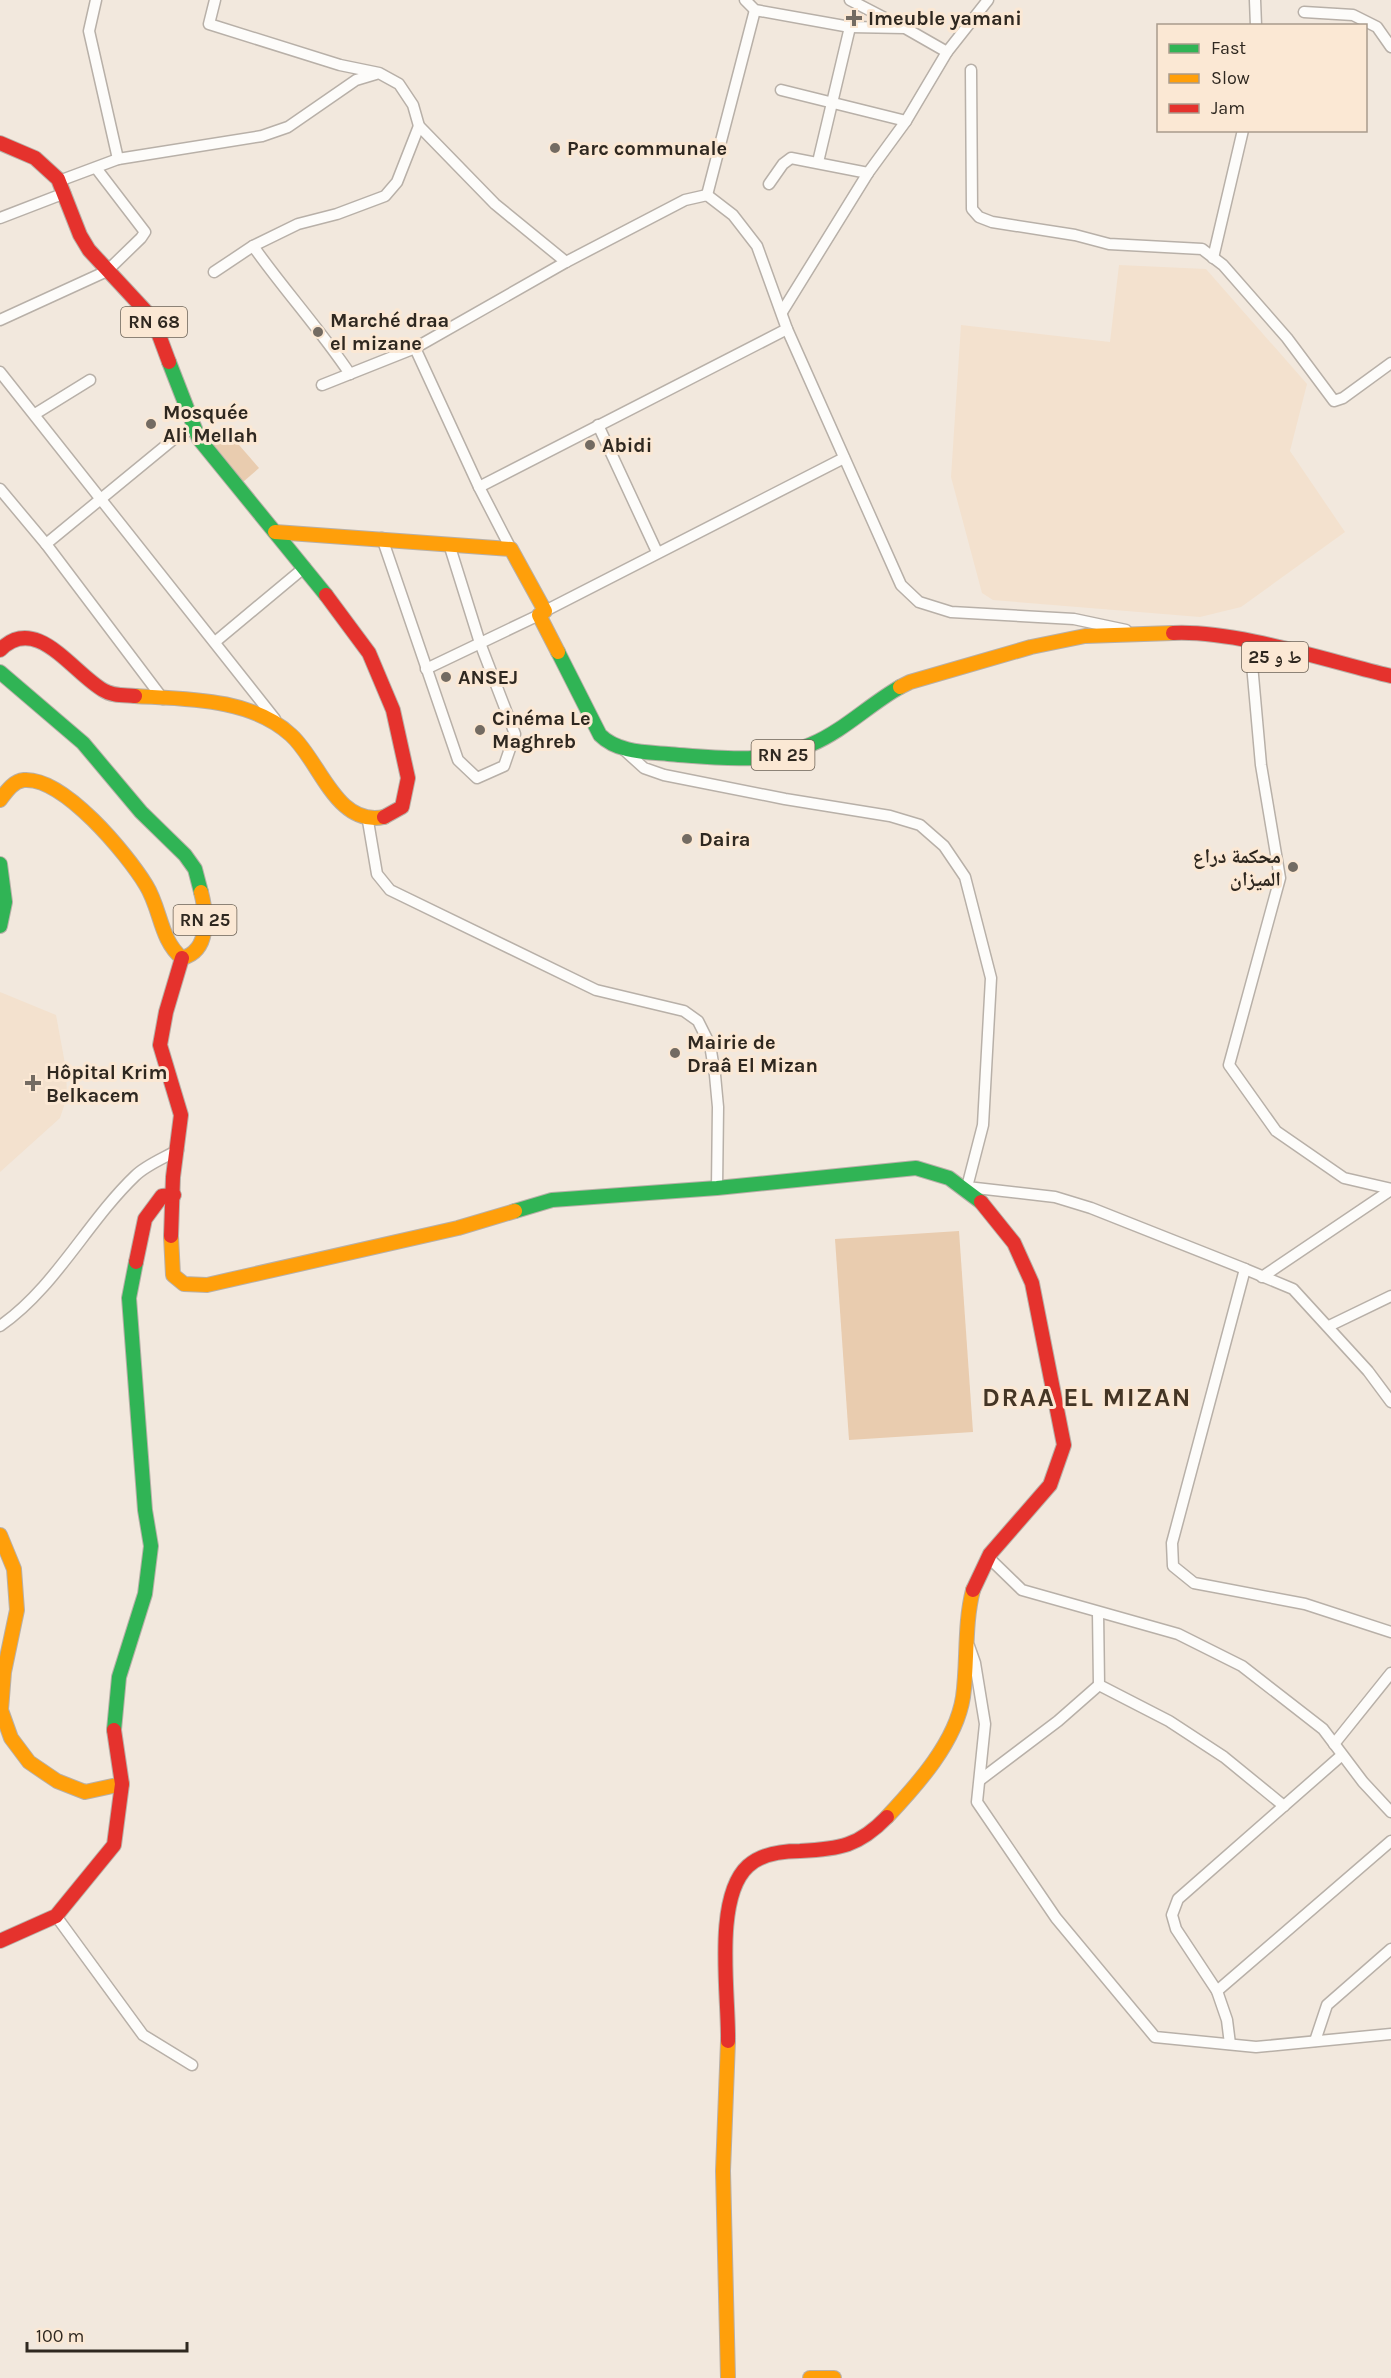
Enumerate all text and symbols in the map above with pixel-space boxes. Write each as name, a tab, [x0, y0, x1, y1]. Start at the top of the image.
place label: Imeuble yamani	[868, 7, 1022, 30]
marker: Imeuble yamani	[845, 9, 863, 27]
legend	[1157, 24, 1367, 132]
text: Fast	[1211, 37, 1246, 59]
text: Slow	[1211, 67, 1250, 89]
text: Jam	[1211, 97, 1245, 119]
place label: Parc communale	[567, 137, 727, 160]
marker: Parc communale	[548, 141, 562, 155]
road number: RN 68	[121, 307, 187, 337]
place label: Marché draa el mizane	[330, 309, 449, 355]
marker: Marché draa el mizane	[311, 325, 325, 339]
place label: Mosquée Ali Mellah	[163, 401, 258, 447]
marker: Mosquée Ali Mellah	[144, 417, 158, 431]
place label: Abidi	[602, 434, 652, 457]
marker: Abidi	[583, 438, 597, 452]
road number: ط و 25	[1242, 642, 1308, 672]
place label: ANSEJ	[458, 666, 518, 689]
marker: ANSEJ	[439, 670, 453, 684]
place label: Cinéma Le Maghreb	[492, 707, 591, 753]
marker: Cinéma Le Maghreb	[473, 723, 487, 737]
road number: RN 25	[752, 740, 814, 770]
place label: Daira	[699, 828, 751, 851]
marker: Daira	[680, 832, 694, 846]
place label: محكمة دراع الميزان	[1192, 845, 1281, 891]
marker: محكمة دراع الميزان	[1286, 860, 1300, 874]
road number: RN 25	[174, 905, 236, 935]
place label: Mairie de Draâ El Mizan	[687, 1031, 818, 1077]
marker: Mairie de Draâ El Mizan	[668, 1046, 682, 1060]
place label: Hôpital Krim Belkacem	[46, 1061, 167, 1107]
marker: Hôpital Krim Belkacem	[24, 1074, 42, 1092]
district label: DRAA EL MIZAN	[982, 1382, 1192, 1413]
scale bar	[27, 2315, 188, 2353]
text: 100 m	[36, 2325, 84, 2347]

